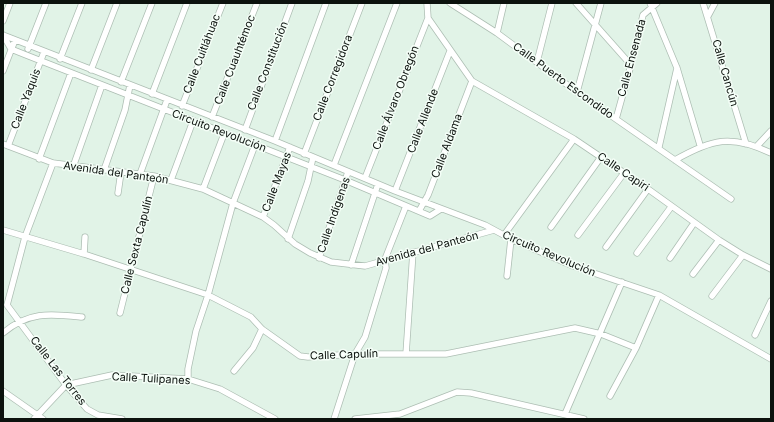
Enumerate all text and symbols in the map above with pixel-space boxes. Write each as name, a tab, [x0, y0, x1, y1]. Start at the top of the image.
street label: Calle Cuitláhuac	[181, 12, 223, 96]
street label: Calle Cuauhtémoc	[212, 13, 258, 107]
street label: Calle Ensenada	[615, 18, 649, 98]
street label: Calle Constitución	[245, 20, 291, 112]
street label: Calle Corregidora	[310, 33, 356, 123]
street label: Calle Cancún	[709, 38, 741, 108]
street label: Calle Puerto Escondido	[510, 40, 616, 122]
street label: Calle Álvaro Obregón	[370, 44, 422, 152]
street label: Calle Yaquis	[8, 67, 44, 131]
street label: Calle Allende	[405, 87, 441, 155]
street label: Circuito Revolución	[170, 107, 268, 155]
street label: Calle Aldama	[429, 112, 465, 180]
street label: Calle Mayas	[260, 150, 294, 214]
street label: Calle Capiri	[595, 150, 651, 194]
street label: Avenida del Panteón	[63, 159, 169, 187]
street label: Calle Indígenas	[315, 175, 353, 255]
street label: Calle Sexta Capulín	[118, 195, 156, 295]
street label: Circuito Revolución	[500, 228, 598, 280]
street label: Avenida del Panteón	[374, 229, 480, 269]
street label: Calle Las Torres	[27, 334, 89, 408]
street label: Calle Capulín	[310, 347, 378, 363]
street label: Calle Tulipanes	[111, 370, 191, 388]

